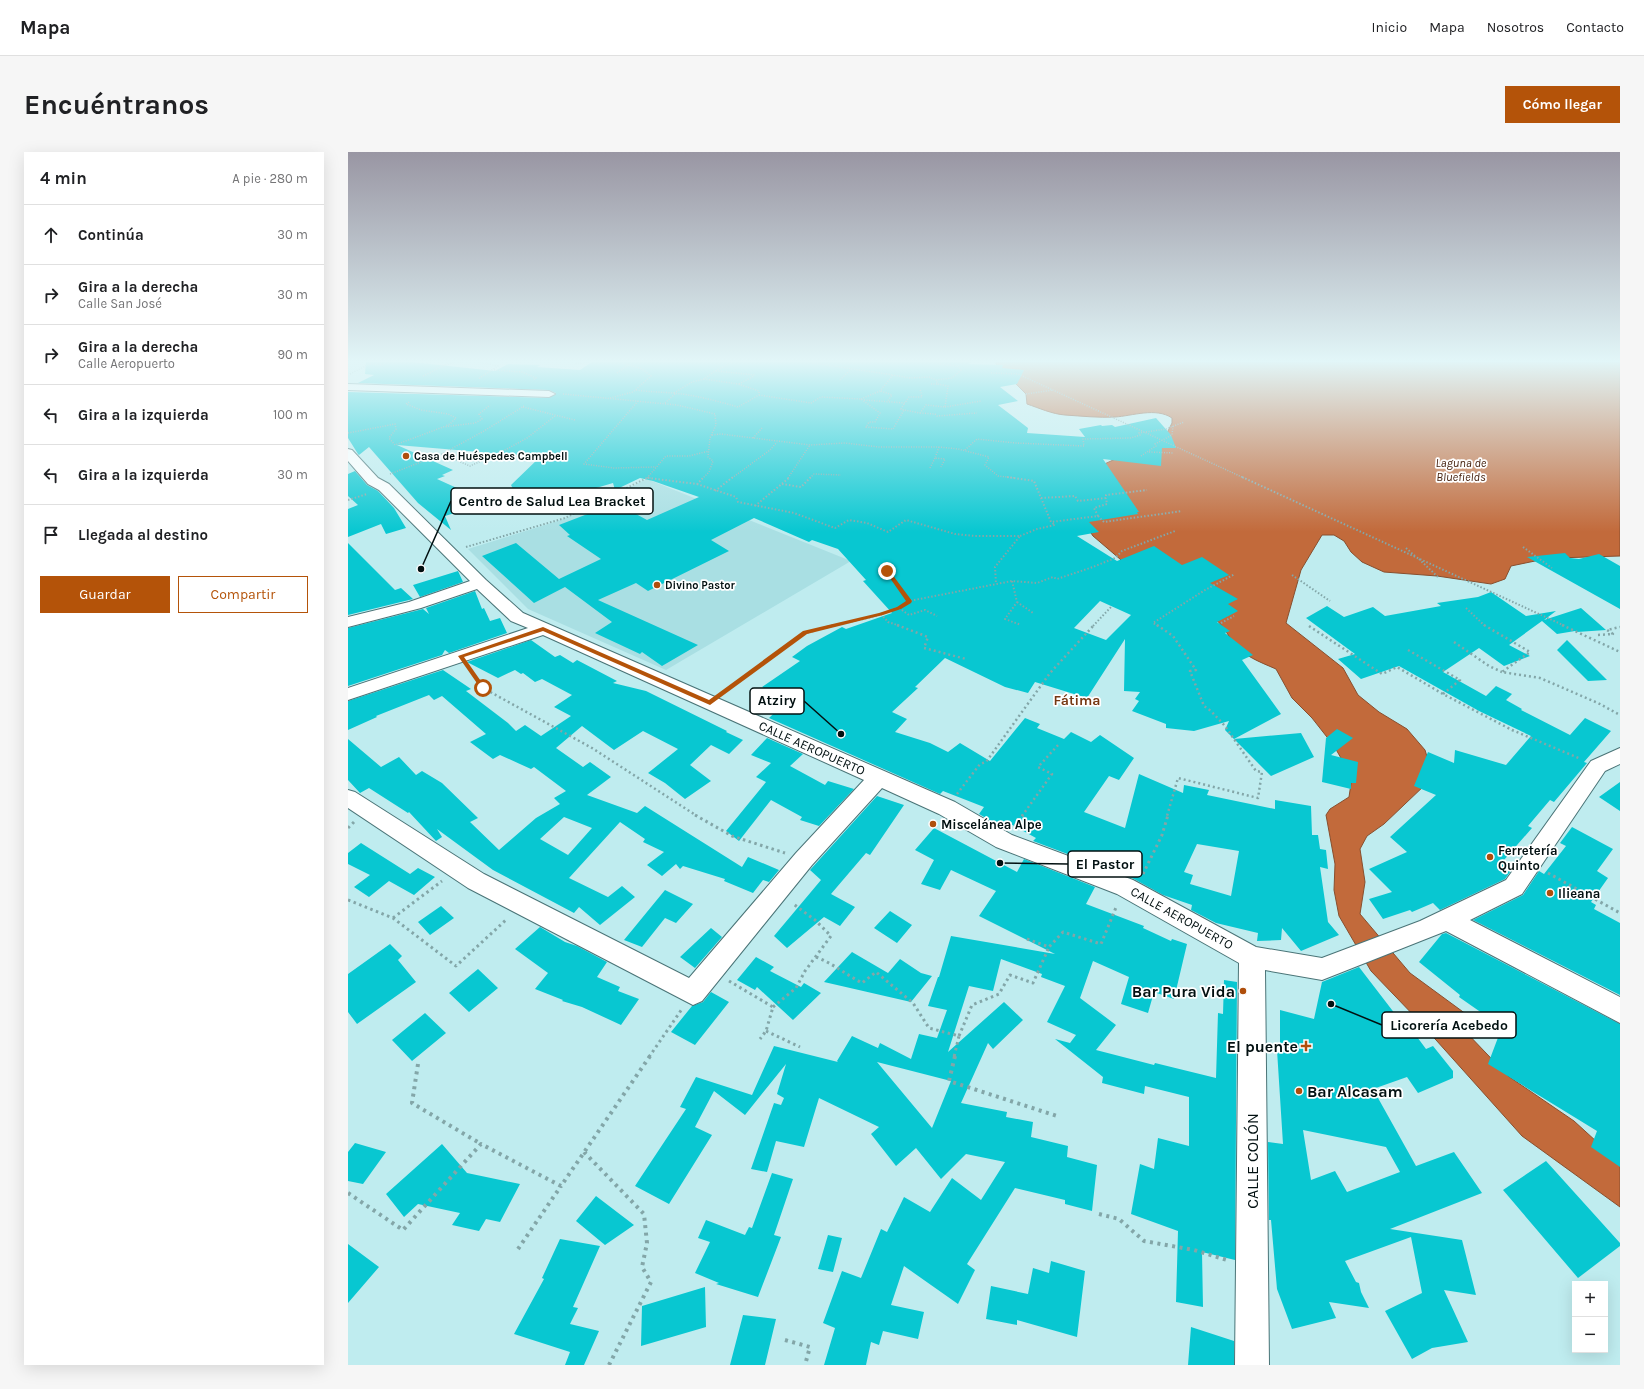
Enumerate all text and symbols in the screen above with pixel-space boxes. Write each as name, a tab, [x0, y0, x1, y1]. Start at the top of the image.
text: Mapa	[20, 17, 70, 39]
text: Inicio	[1372, 19, 1407, 36]
text: Mapa	[1429, 19, 1465, 36]
text: Nosotros	[1487, 19, 1544, 36]
text: Contacto	[1566, 19, 1624, 36]
button: Cómo llegar	[1505, 86, 1620, 123]
text: Encuéntranos	[24, 88, 209, 121]
text: 4 min	[40, 168, 87, 188]
text: A pie · 280 m	[232, 171, 308, 186]
icon: ahead	[40, 224, 62, 246]
text: Continúa	[78, 226, 144, 244]
text: 30 m	[277, 227, 308, 242]
text: Gira a la derecha	[78, 278, 198, 296]
icon: right	[40, 284, 62, 306]
text: 30 m	[277, 287, 308, 302]
text: Calle San José	[78, 296, 162, 311]
text: Gira a la derecha	[78, 338, 198, 356]
icon: right	[40, 344, 62, 366]
text: 90 m	[277, 347, 308, 362]
text: Calle Aeropuerto	[78, 356, 175, 371]
icon: left	[40, 404, 62, 426]
text: Gira a la izquierda	[78, 406, 209, 424]
text: 100 m	[273, 407, 308, 422]
place label: Casa de Huéspedes Campbell	[414, 450, 568, 463]
marker: Casa de Huéspedes Campbell	[401, 451, 411, 461]
water label: Laguna de Bluefields	[1436, 456, 1487, 484]
icon: left	[40, 464, 62, 486]
text: Gira a la izquierda	[78, 466, 209, 484]
text: 30 m	[277, 467, 308, 482]
callout: Centro de Salud Lea Bracket	[451, 488, 653, 514]
text: Centro de Salud Lea Bracket	[459, 493, 646, 510]
icon: arrive	[40, 524, 62, 546]
text: Llegada al destino	[78, 526, 208, 544]
route end	[878, 562, 896, 580]
button: Guardar	[40, 576, 170, 613]
button: Compartir	[178, 576, 308, 613]
place label: Divino Pastor	[665, 579, 736, 592]
marker: Divino Pastor	[652, 580, 662, 590]
route start	[474, 679, 492, 697]
callout: Atziry	[750, 688, 804, 714]
text: Atziry	[758, 692, 796, 709]
district label: Fátima	[1053, 692, 1101, 709]
street label: CALLE AEROPUERTO	[756, 718, 868, 778]
place label: Miscelánea Alpe	[941, 817, 1042, 832]
marker: Miscelánea Alpe	[928, 819, 938, 829]
place label: Ferretería Quinto	[1498, 843, 1558, 873]
callout: El Pastor	[1068, 851, 1142, 877]
marker: Ferretería Quinto	[1485, 852, 1495, 862]
text: El Pastor	[1076, 856, 1135, 873]
street label: CALLE AEROPUERTO	[1128, 884, 1236, 952]
place label: Ilieana	[1558, 886, 1600, 901]
marker: Ilieana	[1545, 888, 1555, 898]
place label: Bar Pura Vida	[1132, 982, 1235, 1001]
marker: Bar Pura Vida	[1238, 986, 1248, 996]
callout: Licorería Acebedo	[1382, 1012, 1516, 1038]
text: Licorería Acebedo	[1390, 1017, 1508, 1034]
place label: El puente	[1227, 1037, 1298, 1056]
marker: El puente	[1301, 1041, 1311, 1051]
place label: Bar Alcasam	[1307, 1082, 1403, 1101]
marker: Bar Alcasam	[1294, 1086, 1304, 1096]
street label: CALLE COLÓN	[1243, 1113, 1262, 1209]
map controls	[1572, 1281, 1608, 1353]
button: +	[1572, 1281, 1608, 1317]
button: −	[1572, 1317, 1608, 1353]

